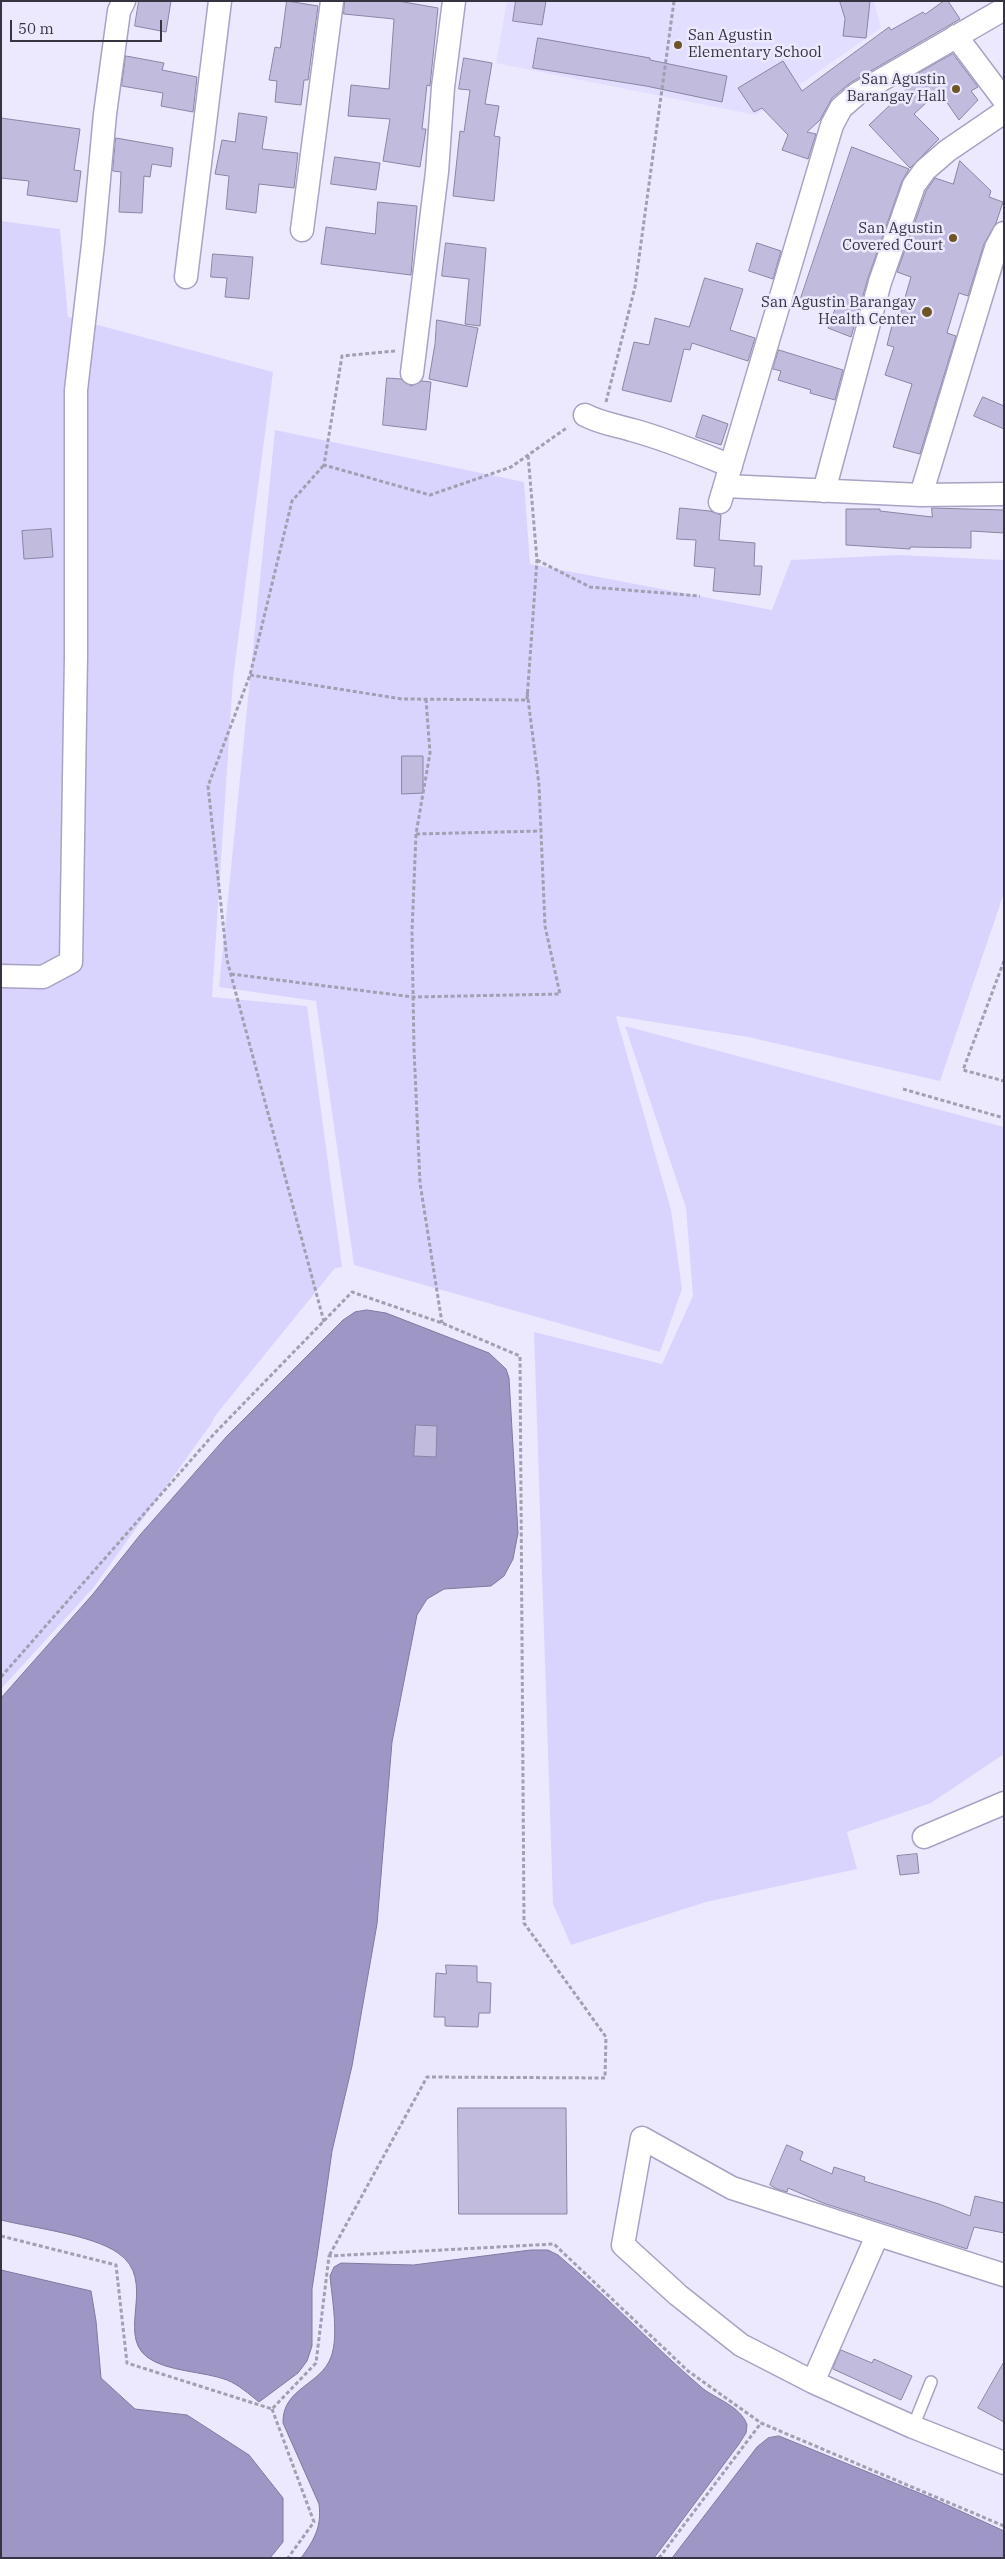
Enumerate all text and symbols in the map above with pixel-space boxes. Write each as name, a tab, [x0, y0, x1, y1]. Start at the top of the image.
scale bar	[12, 10, 165, 42]
text: 50 m	[18, 19, 54, 38]
place label: San Agustin Elementary School	[688, 27, 822, 62]
marker: San Agustin Elementary School	[672, 39, 684, 51]
place label: San Agustin Barangay Hall	[847, 71, 946, 106]
marker: San Agustin Barangay Hall	[950, 83, 962, 95]
place label: San Agustin Covered Court	[842, 220, 943, 255]
marker: San Agustin Covered Court	[947, 232, 959, 244]
place label: San Agustin Barangay Health Center	[761, 294, 916, 329]
marker: San Agustin Barangay Health Center	[920, 305, 934, 319]

